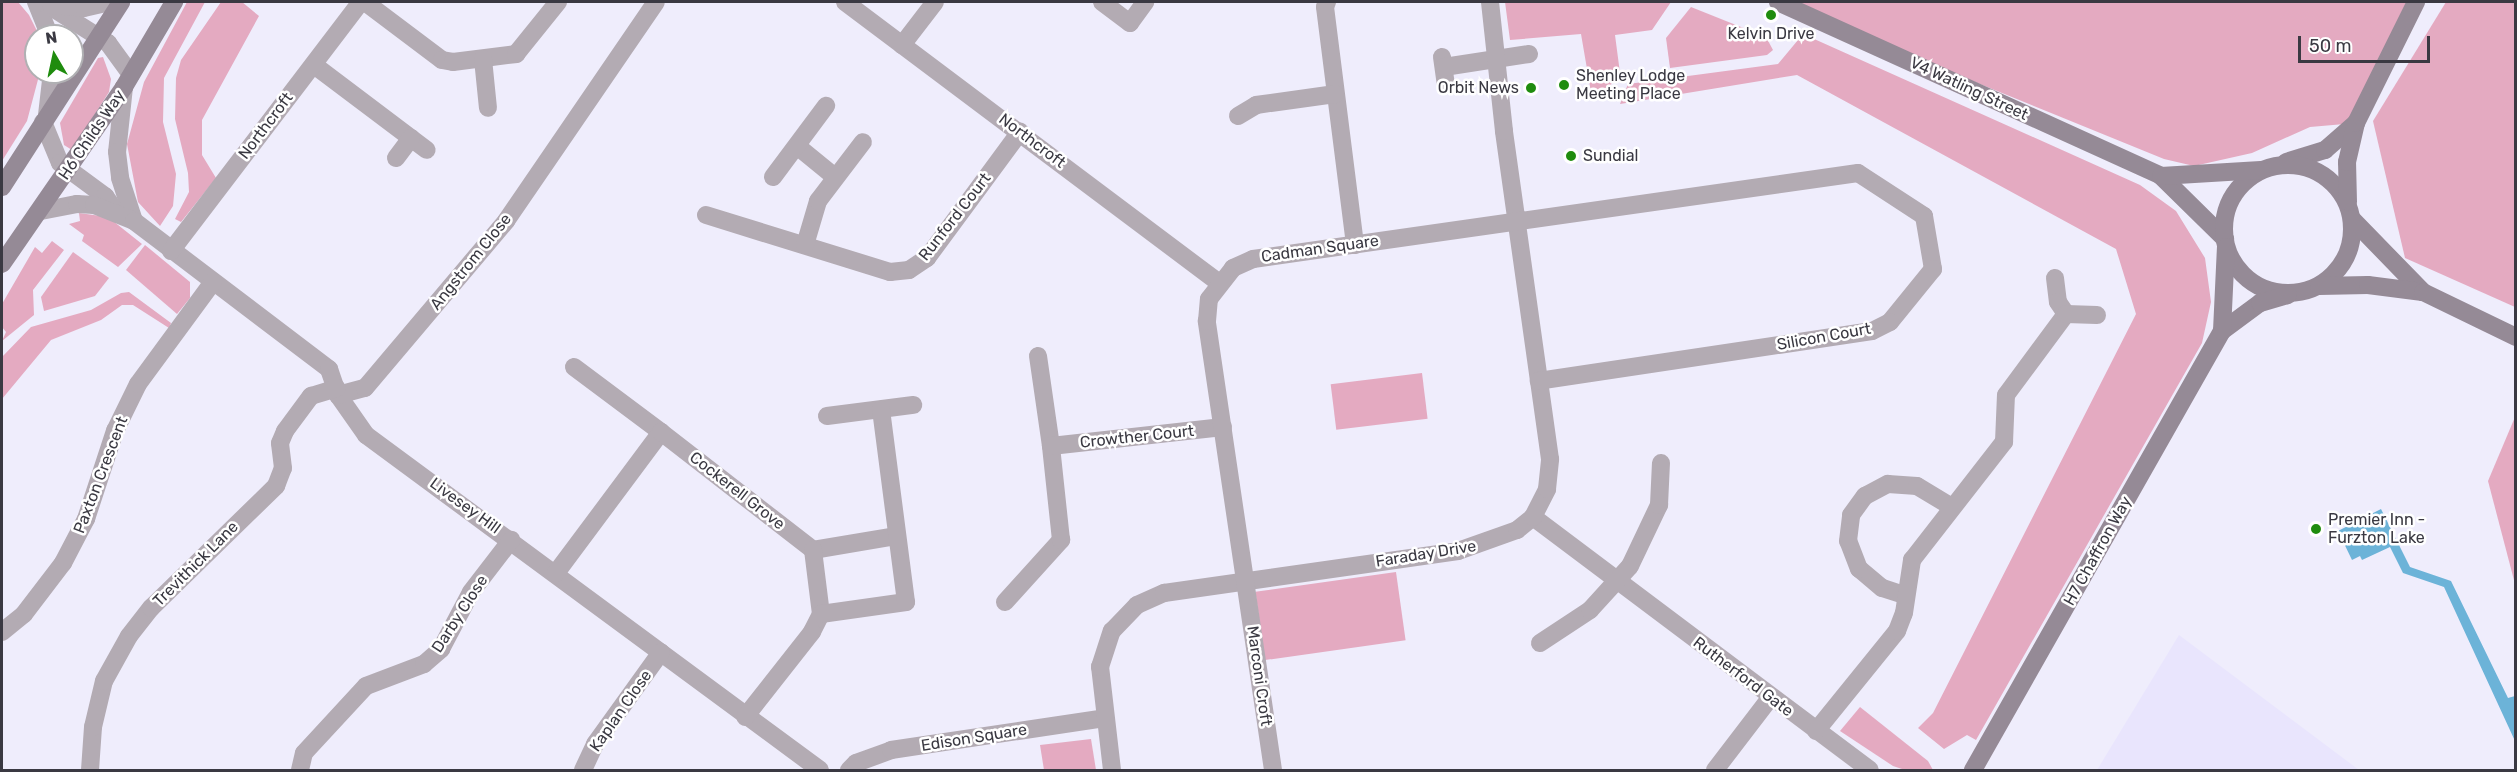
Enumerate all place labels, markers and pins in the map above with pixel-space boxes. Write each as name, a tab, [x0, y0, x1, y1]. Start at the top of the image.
marker: Kelvin Drive	[1764, 8, 1778, 22]
place label: Kelvin Drive	[1728, 24, 1814, 44]
place label: Shenley Lodge Meeting Place	[1576, 66, 1686, 104]
place label: Orbit News	[1438, 78, 1519, 98]
marker: Shenley Lodge Meeting Place	[1557, 78, 1571, 92]
marker: Orbit News	[1524, 81, 1538, 95]
place label: Sundial	[1583, 146, 1638, 166]
marker: Sundial	[1564, 149, 1578, 163]
place label: Premier Inn - Furzton Lake	[2328, 510, 2426, 548]
marker: Premier Inn - Furzton Lake	[2309, 522, 2323, 536]

